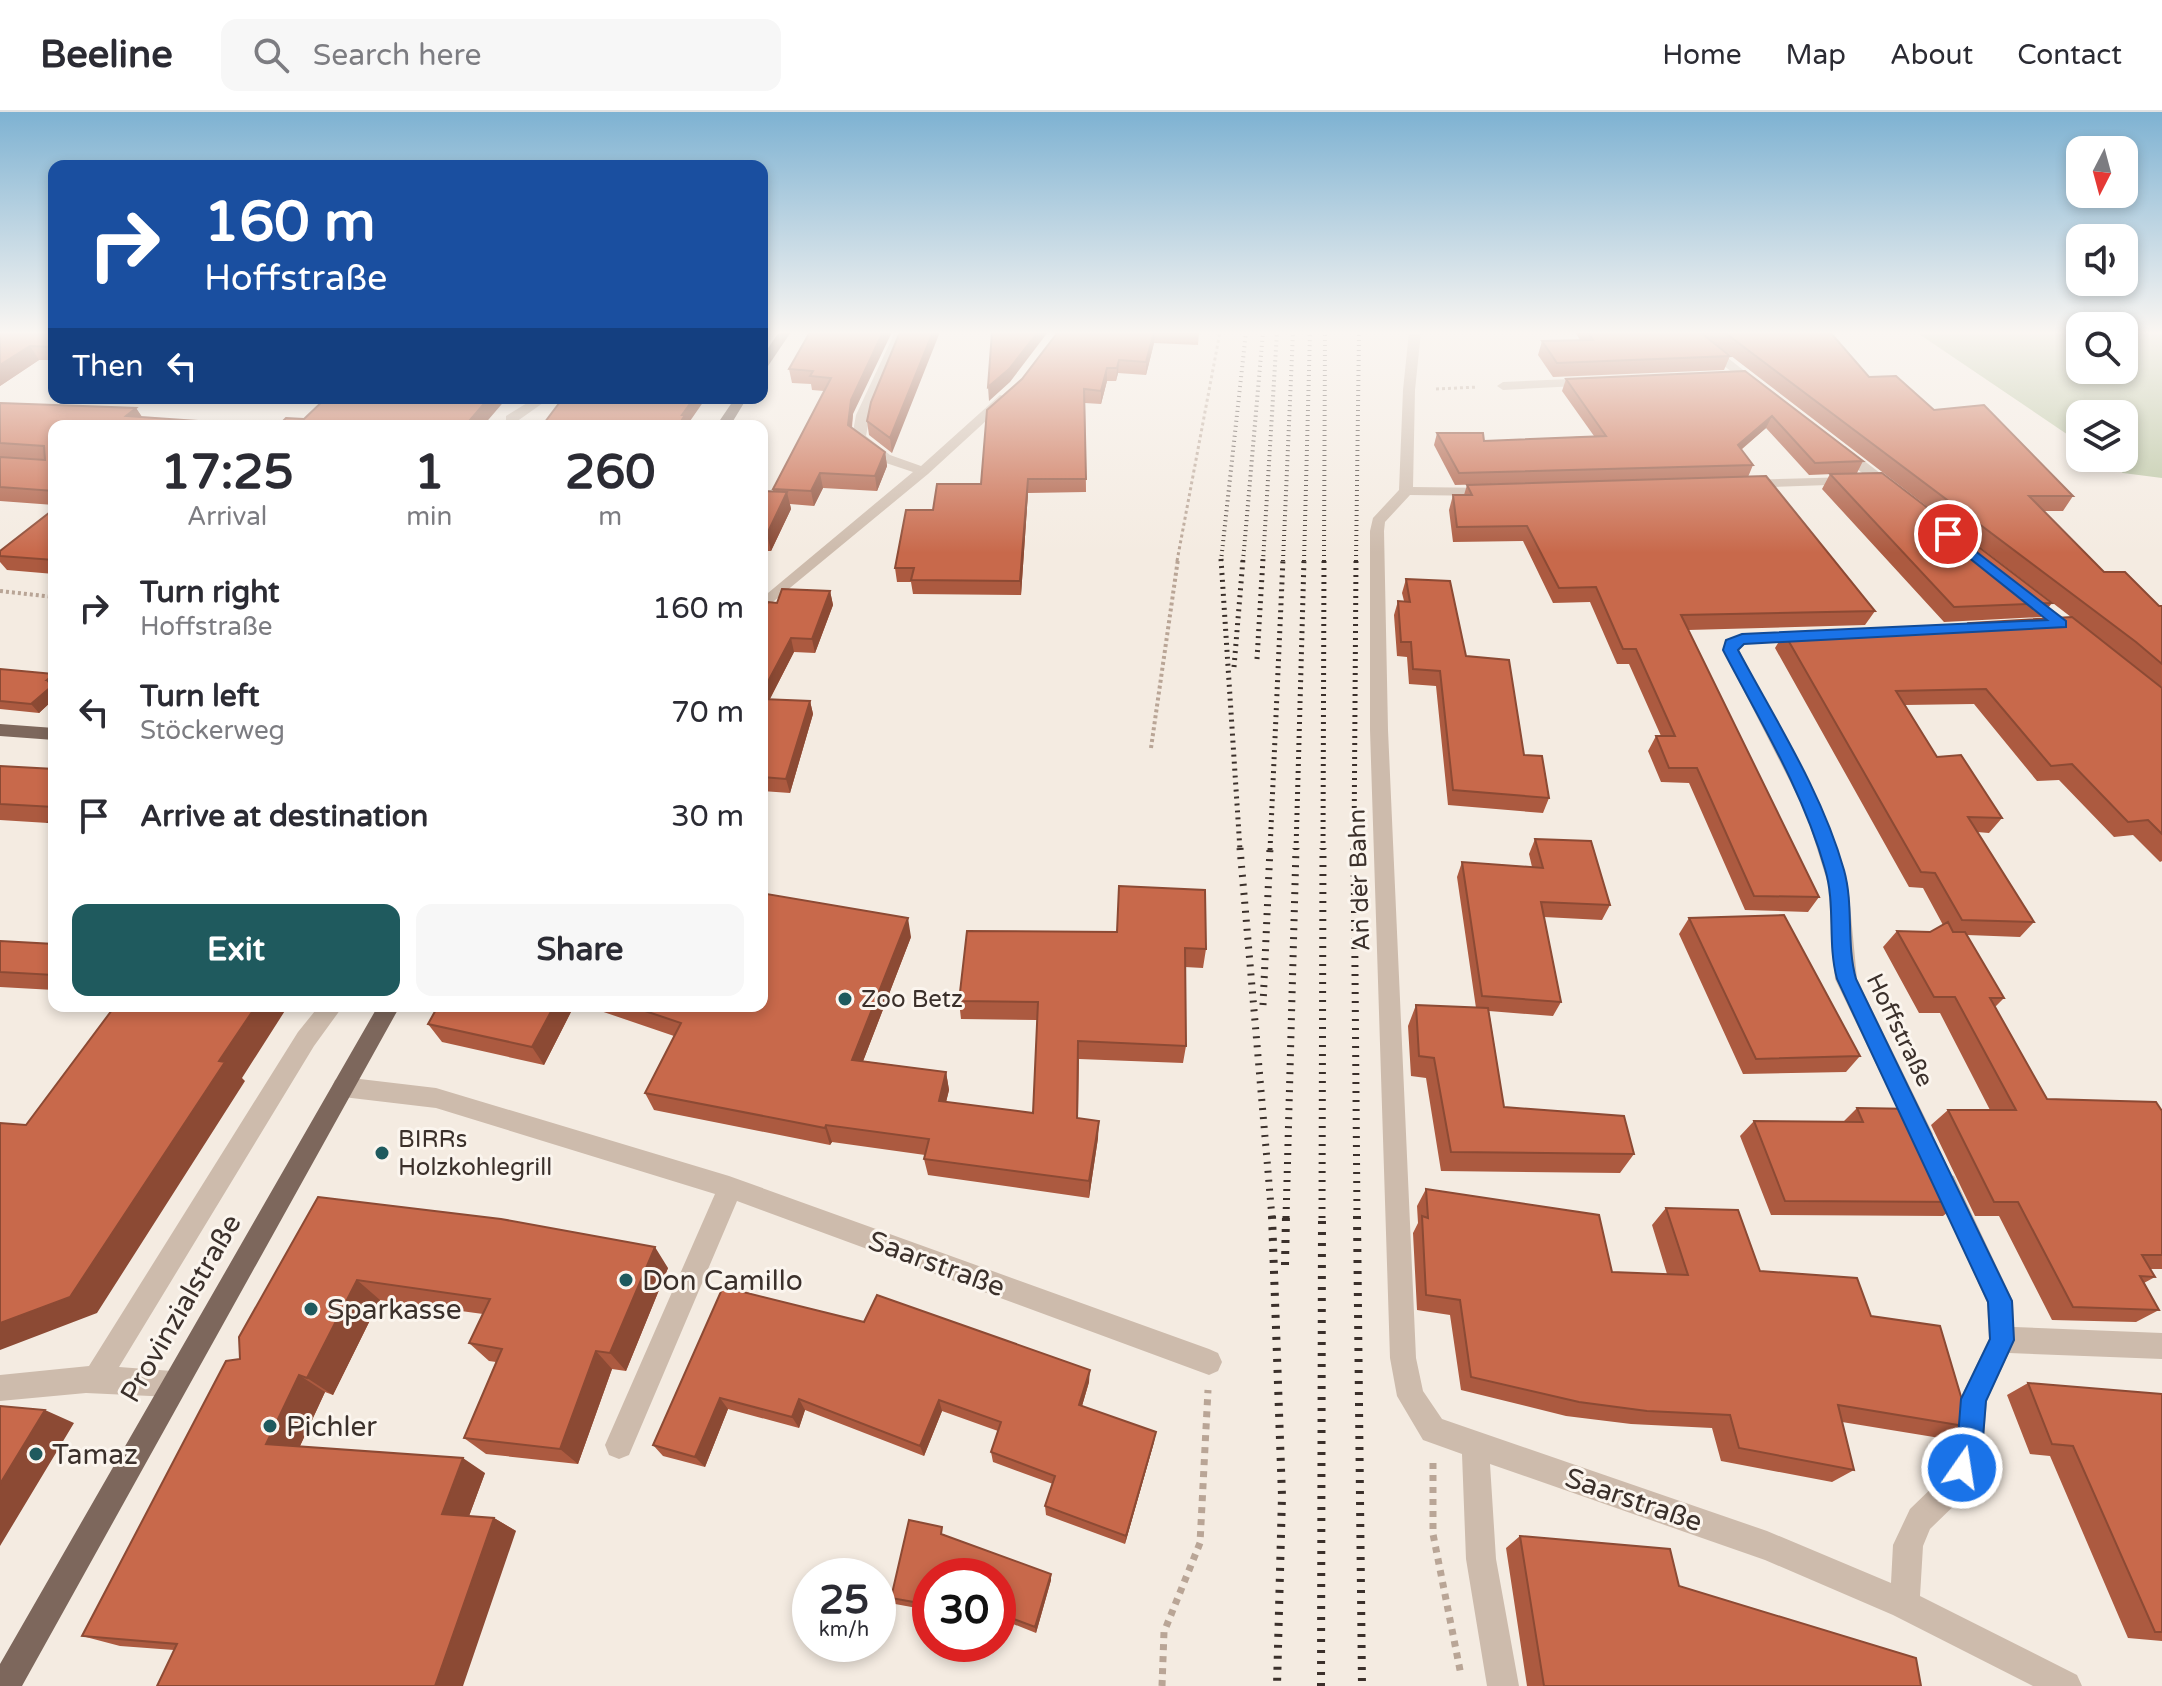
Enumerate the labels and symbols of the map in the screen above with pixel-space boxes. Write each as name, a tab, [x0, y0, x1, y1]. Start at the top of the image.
north arrow	[2066, 136, 2138, 208]
pin	[1914, 500, 1982, 568]
street label: An der Bahn	[1343, 808, 1376, 952]
street label: Hoffstraße	[1860, 969, 1939, 1092]
place label: Zoo Betz	[861, 985, 963, 1014]
marker: Zoo Betz	[836, 990, 854, 1008]
place label: BIRRs Holzkohlegrill	[398, 1125, 552, 1182]
marker: BIRRs Holzkohlegrill	[373, 1144, 391, 1162]
street label: Provinzialstraße	[113, 1208, 248, 1409]
street label: Saarstraße	[864, 1224, 1010, 1304]
place label: Don Camillo	[642, 1264, 803, 1298]
marker: Don Camillo	[617, 1271, 635, 1289]
place label: Sparkasse	[327, 1293, 462, 1327]
marker: Sparkasse	[302, 1300, 320, 1318]
place label: Pichler	[286, 1410, 377, 1444]
marker: Pichler	[261, 1417, 279, 1435]
position arrow	[1920, 1426, 2004, 1510]
place label: Tamaz	[52, 1438, 138, 1472]
marker: Tamaz	[27, 1445, 45, 1463]
street label: Saarstraße	[1561, 1461, 1707, 1539]
speed limit sign: 30	[912, 1558, 1016, 1662]

